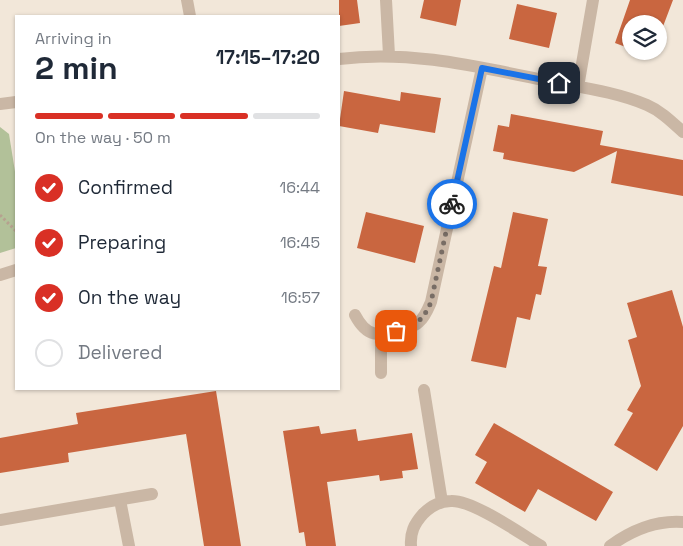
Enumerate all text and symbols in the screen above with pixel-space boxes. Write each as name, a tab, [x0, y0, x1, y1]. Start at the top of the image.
map controls	[622, 15, 667, 60]
button: layers	[622, 15, 667, 60]
text: Arriving in	[35, 28, 112, 49]
text: 17:15–17:20	[216, 45, 320, 70]
text: 2 min	[35, 48, 118, 88]
pin	[538, 62, 580, 104]
icon: home	[545, 69, 573, 97]
text: On the way · 50 m	[35, 127, 171, 148]
icon: check	[35, 174, 63, 202]
text: Confirmed	[78, 175, 173, 200]
text: 16:44	[279, 177, 320, 198]
courier	[427, 179, 477, 229]
icon: bike	[438, 190, 466, 218]
icon: check	[35, 229, 63, 257]
text: Preparing	[78, 230, 166, 255]
text: 16:45	[280, 232, 320, 253]
icon: check	[35, 284, 63, 312]
text: On the way	[78, 285, 181, 310]
text: 16:57	[281, 287, 320, 308]
pin	[375, 310, 417, 352]
icon: bag	[382, 317, 410, 345]
text: Delivered	[78, 340, 163, 365]

